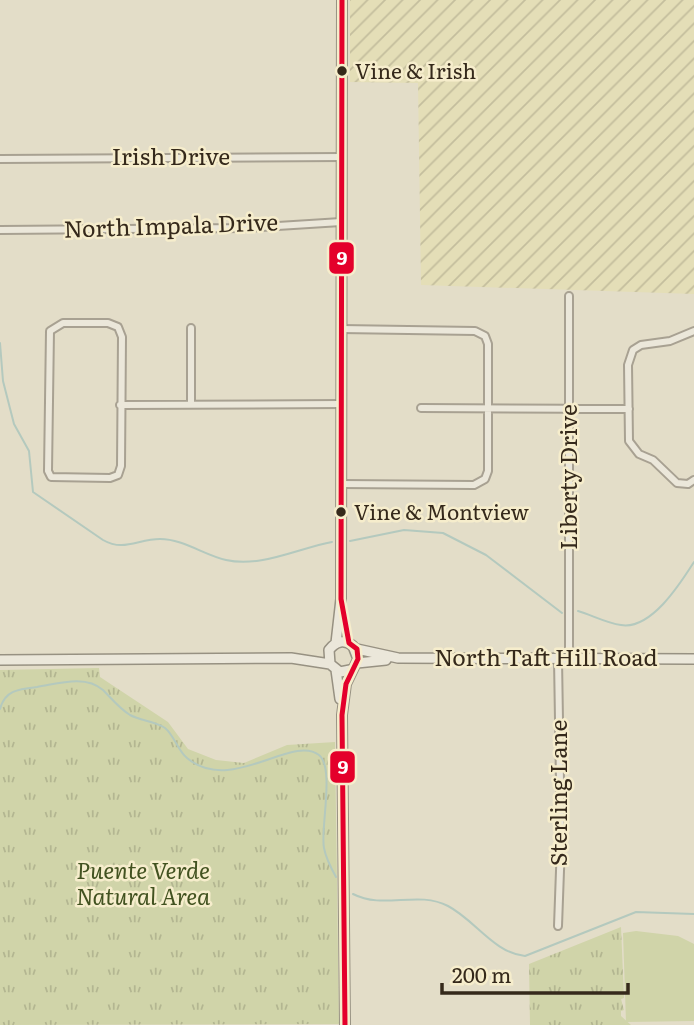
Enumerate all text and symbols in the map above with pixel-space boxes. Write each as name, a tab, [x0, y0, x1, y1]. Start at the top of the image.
place label: Vine & Irish	[355, 54, 476, 85]
marker: Vine & Irish	[335, 64, 349, 78]
street label: Irish Drive	[112, 138, 230, 172]
street label: North Impala Drive	[63, 203, 279, 245]
line badge: 9	[328, 241, 355, 275]
text: 9	[337, 243, 348, 271]
street label: Liberty Drive	[550, 404, 584, 550]
place label: Vine & Montview	[354, 495, 529, 526]
marker: Vine & Montview	[334, 505, 348, 519]
street label: North Taft Hill Road	[434, 639, 658, 673]
street label: Sterling Lane	[540, 720, 574, 866]
line badge: 9	[329, 750, 356, 784]
text: 9	[338, 752, 349, 780]
park label: Puente Verde Natural Area	[76, 852, 210, 912]
scale bar	[442, 951, 628, 995]
text: 200 m	[452, 958, 512, 989]

